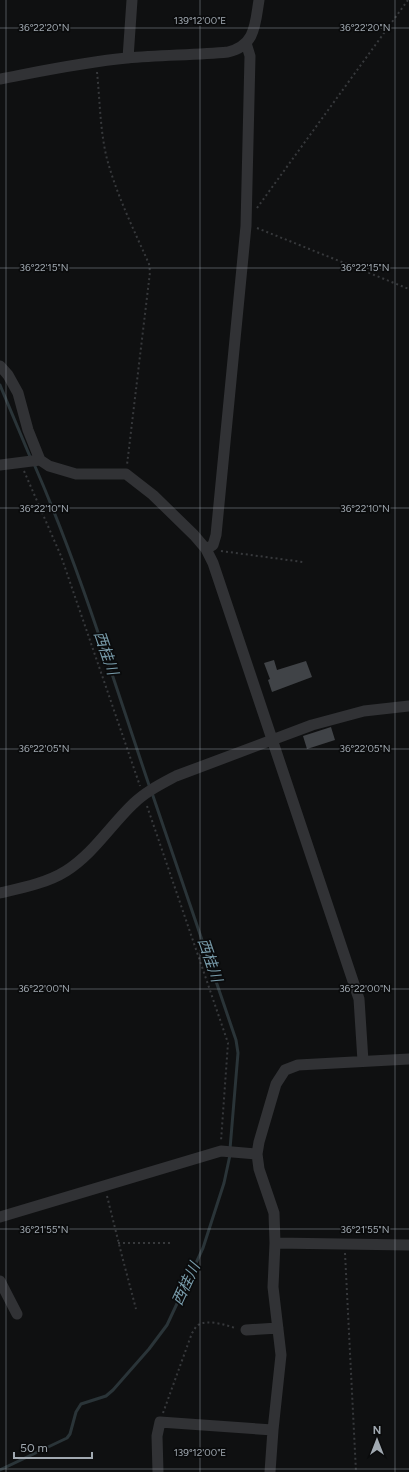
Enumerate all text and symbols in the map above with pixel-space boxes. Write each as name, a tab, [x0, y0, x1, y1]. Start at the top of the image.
text: 139°12'00"E	[174, 14, 226, 27]
text: 36°22'20"N	[19, 21, 69, 34]
text: 36°22'20"N	[340, 21, 390, 34]
text: 36°22'15"N	[20, 261, 68, 274]
text: 36°22'15"N	[341, 261, 389, 274]
text: 36°22'10"N	[19, 502, 69, 515]
text: 36°22'10"N	[340, 502, 390, 515]
water label: 西桂川	[90, 629, 122, 679]
text: 36°22'05"N	[18, 742, 70, 755]
text: 36°22'05"N	[339, 742, 391, 755]
water label: 西桂川	[194, 936, 226, 986]
text: 36°22'00"N	[18, 982, 70, 995]
text: 36°22'00"N	[339, 982, 391, 995]
text: 36°21'55"N	[20, 1223, 68, 1236]
text: 36°21'55"N	[341, 1223, 389, 1236]
water label: 西桂川	[168, 1258, 205, 1308]
north arrow	[357, 1420, 397, 1460]
text: N	[373, 1424, 381, 1437]
scale bar	[14, 1434, 92, 1460]
text: 50 m	[20, 1441, 48, 1455]
text: 139°12'00"E	[174, 1446, 226, 1459]

